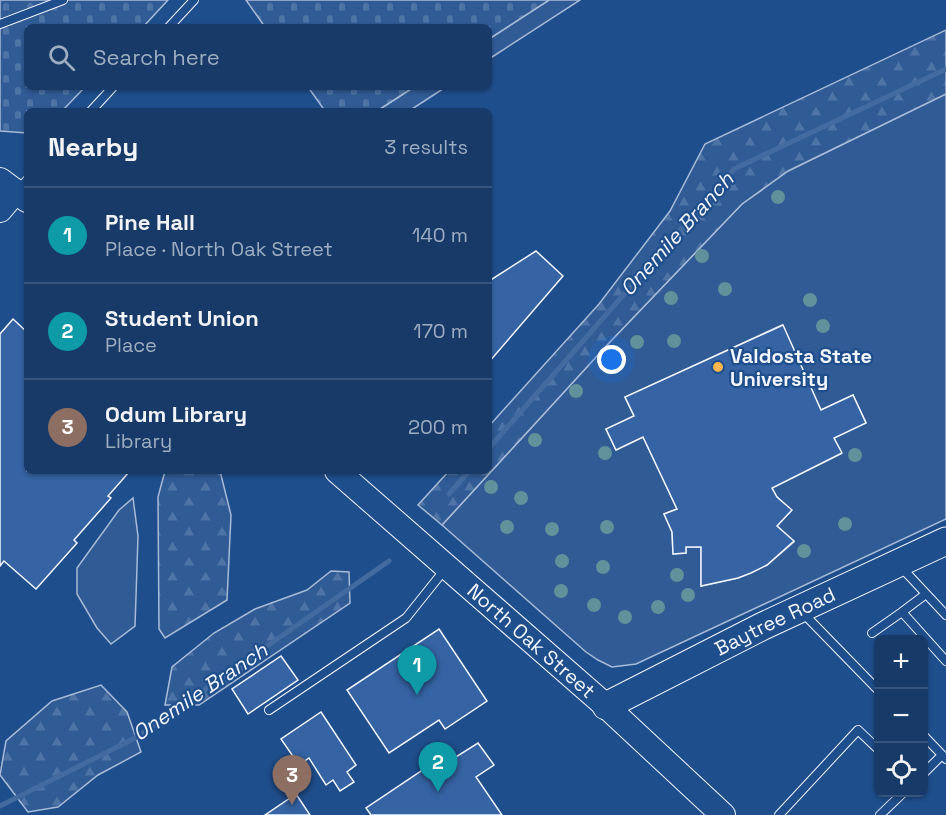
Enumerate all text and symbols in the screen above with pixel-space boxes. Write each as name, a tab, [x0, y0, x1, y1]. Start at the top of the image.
search box	[24, 24, 492, 90]
icon: search	[45, 41, 78, 74]
text: Search here	[93, 43, 220, 71]
text: Nearby	[48, 130, 138, 164]
text: 3 results	[384, 134, 468, 160]
water label: Onemile Branch	[614, 165, 740, 301]
text: Pine Hall	[105, 208, 195, 236]
text: 1	[63, 222, 72, 248]
text: 140 m	[412, 222, 468, 248]
text: Place · North Oak Street	[105, 236, 333, 262]
text: Student Union	[105, 304, 259, 332]
text: 2	[62, 318, 73, 344]
text: 170 m	[413, 318, 468, 344]
text: Place	[105, 332, 157, 358]
place label: Valdosta State University	[730, 343, 872, 392]
your location	[597, 345, 626, 374]
marker: Valdosta State University	[711, 360, 725, 374]
text: Odum Library	[105, 400, 247, 428]
text: 3	[61, 414, 74, 440]
text: 200 m	[408, 414, 468, 440]
text: Library	[105, 428, 172, 454]
street label: North Oak Street	[462, 578, 601, 704]
street label: Baytree Road	[710, 581, 840, 662]
map controls	[874, 635, 928, 797]
button: +	[874, 635, 928, 689]
water label: Onemile Branch	[127, 636, 273, 747]
pin: 1	[398, 646, 436, 695]
button: −	[874, 689, 928, 743]
pin: 2	[418, 742, 458, 792]
button: locate	[874, 743, 928, 797]
pin: 3	[272, 756, 312, 805]

